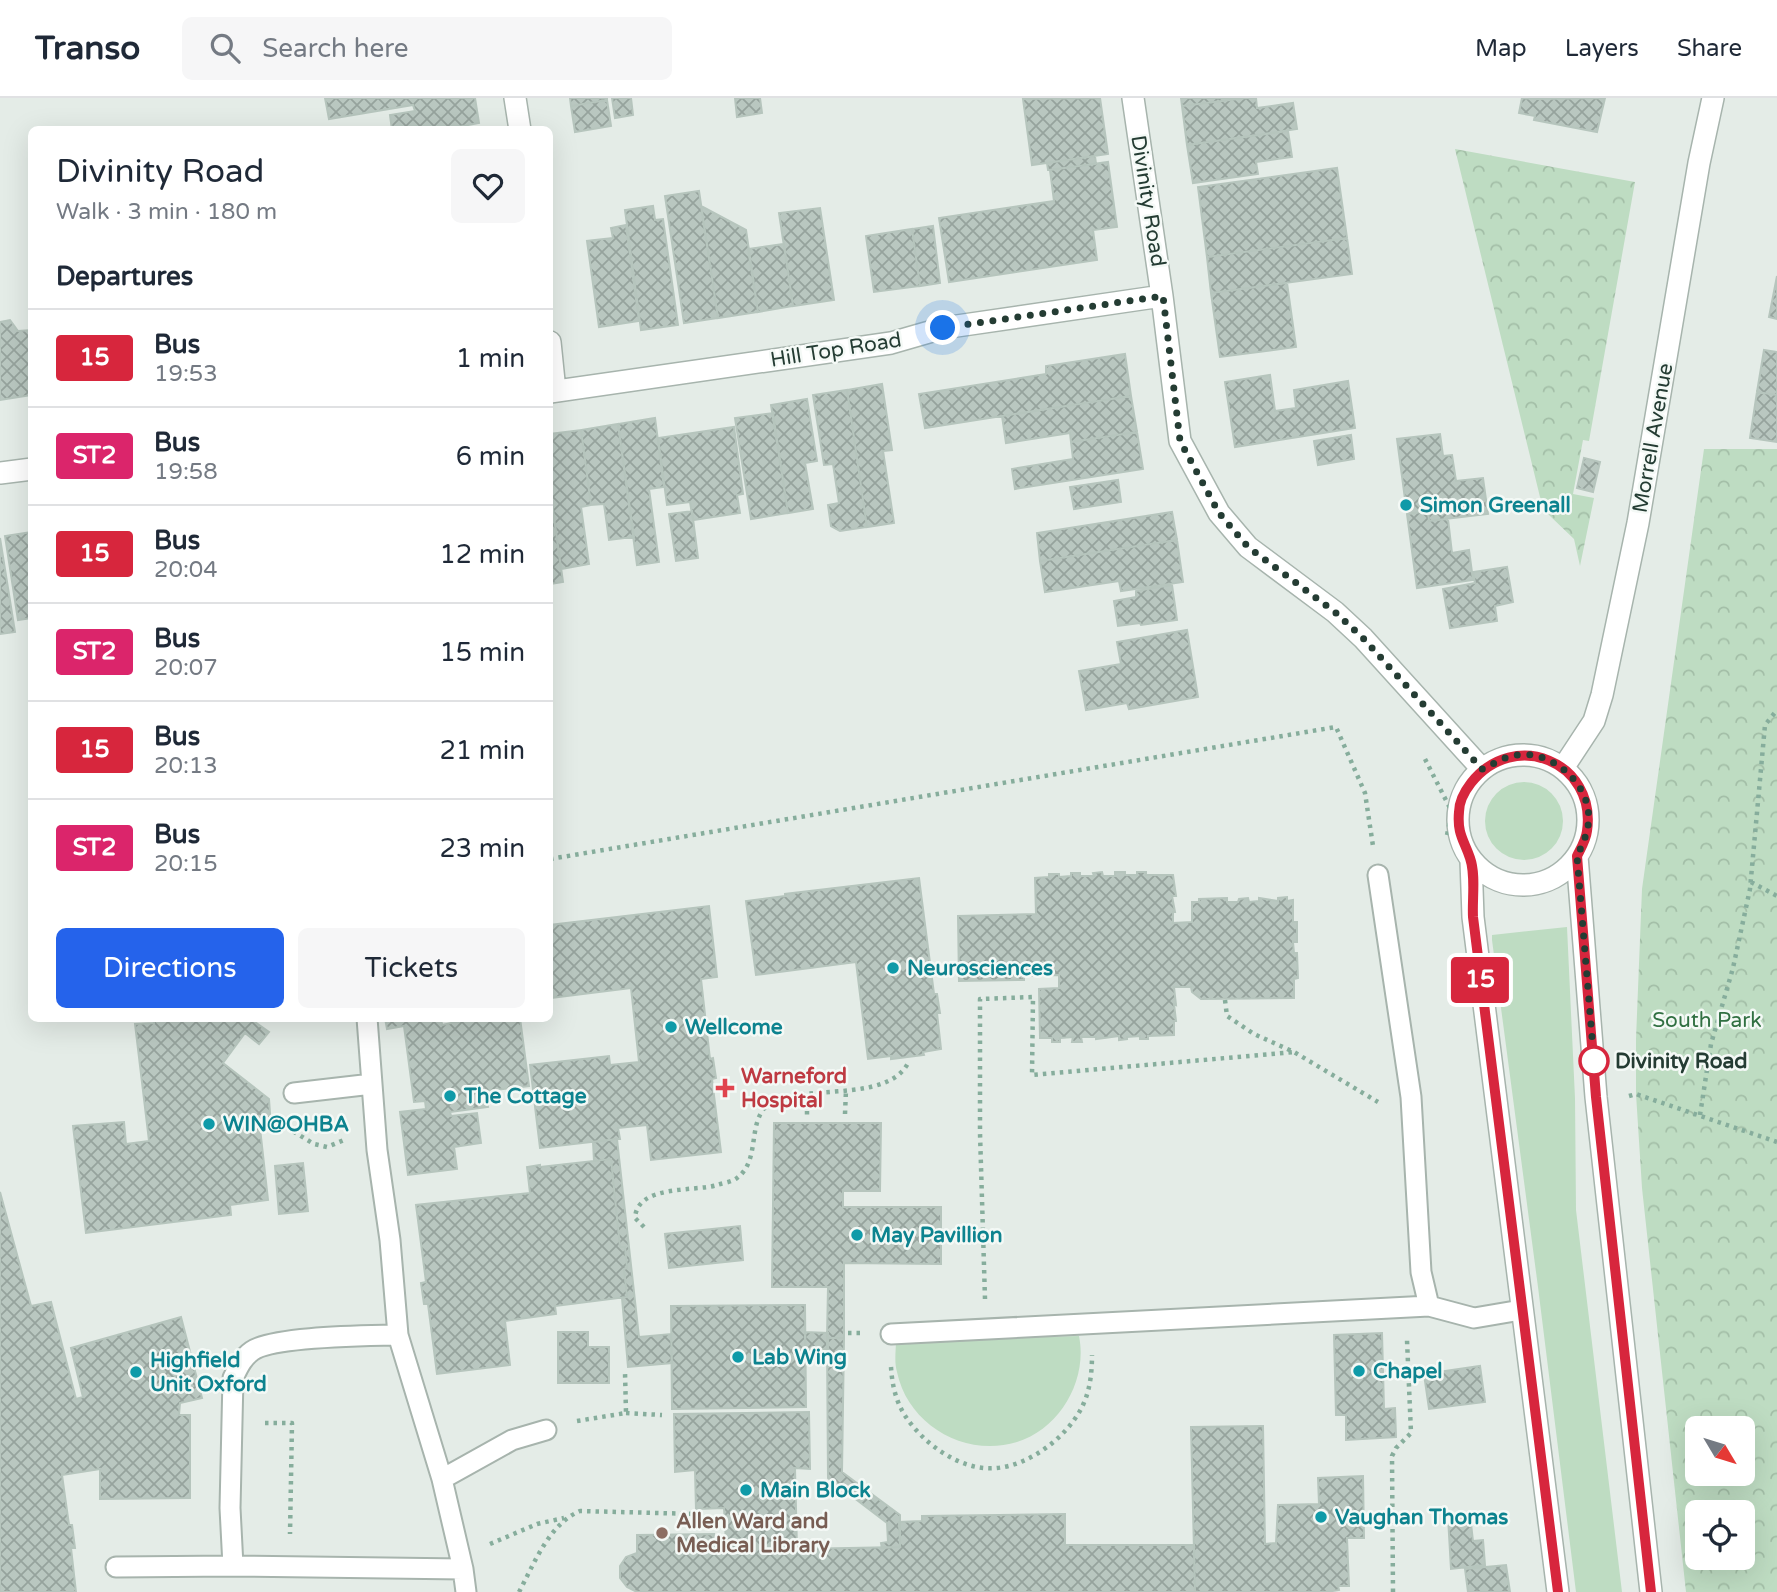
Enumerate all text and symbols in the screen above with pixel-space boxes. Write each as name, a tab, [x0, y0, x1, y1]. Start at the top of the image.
search box	[182, 17, 672, 80]
text: Transo	[35, 29, 140, 68]
icon: search	[206, 29, 244, 67]
text: Search here	[262, 33, 409, 64]
text: Map	[1475, 34, 1527, 63]
text: Layers	[1565, 34, 1639, 63]
text: Share	[1677, 34, 1742, 63]
street label: Divinity Road	[1125, 134, 1171, 268]
button: heart	[451, 149, 525, 223]
text: Divinity Road	[56, 152, 264, 191]
text: Walk · 3 min · 180 m	[56, 198, 277, 226]
text: Departures	[56, 261, 193, 292]
your location	[925, 310, 960, 345]
street label: Hill Top Road	[769, 327, 903, 373]
text: Bus	[154, 329, 200, 360]
text: 15	[79, 343, 110, 372]
text: 1 min	[456, 343, 525, 374]
text: 19:53	[154, 360, 218, 388]
street label: Morrell Avenue	[1628, 361, 1678, 515]
text: Bus	[154, 427, 200, 458]
text: ST2	[73, 441, 116, 470]
text: 6 min	[456, 441, 525, 472]
text: 19:58	[154, 458, 218, 486]
place label: Simon Greenall	[1420, 493, 1571, 518]
marker: Simon Greenall	[1398, 497, 1414, 513]
text: Bus	[154, 525, 200, 556]
text: 15	[79, 539, 110, 568]
text: 12 min	[439, 539, 525, 570]
text: 20:04	[154, 556, 218, 584]
text: Bus	[154, 623, 200, 654]
text: ST2	[73, 637, 116, 666]
text: 15 min	[439, 637, 525, 668]
text: 20:07	[154, 654, 218, 682]
text: Bus	[154, 721, 200, 752]
text: 15	[79, 735, 110, 764]
text: 21 min	[439, 735, 525, 766]
text: 20:13	[154, 752, 218, 780]
text: Bus	[154, 819, 200, 850]
text: ST2	[73, 833, 116, 862]
text: 23 min	[439, 833, 525, 864]
text: 20:15	[154, 850, 218, 878]
button: Directions	[56, 928, 284, 1008]
button: Tickets	[298, 928, 525, 1008]
place label: Neurosciences	[907, 956, 1053, 981]
line badge: 15	[1448, 957, 1512, 1003]
marker: Neurosciences	[885, 960, 901, 976]
text: 15	[1465, 965, 1495, 994]
park label: South Park	[1652, 1008, 1762, 1033]
place label: Wellcome	[685, 1015, 783, 1040]
marker: Wellcome	[663, 1019, 679, 1035]
marker: Divinity Road	[1579, 1046, 1609, 1076]
place label: Divinity Road	[1615, 1049, 1748, 1074]
place label: Warneford Hospital	[741, 1064, 847, 1113]
marker: Warneford Hospital	[715, 1078, 735, 1098]
place label: The Cottage	[463, 1084, 587, 1109]
marker: The Cottage	[442, 1088, 458, 1104]
place label: WIN@OHBA	[223, 1112, 349, 1137]
marker: WIN@OHBA	[201, 1116, 217, 1132]
place label: May Pavillion	[871, 1223, 1002, 1248]
marker: May Pavillion	[849, 1227, 865, 1243]
place label: Lab Wing	[752, 1345, 847, 1370]
place label: Highfield Unit Oxford	[150, 1348, 267, 1397]
marker: Lab Wing	[730, 1349, 746, 1365]
place label: Chapel	[1373, 1359, 1443, 1384]
marker: Chapel	[1351, 1363, 1367, 1379]
marker: Highfield Unit Oxford	[128, 1364, 144, 1380]
north arrow	[1685, 1416, 1755, 1486]
map controls	[1685, 1416, 1755, 1570]
place label: Main Block	[760, 1478, 871, 1503]
marker: Main Block	[738, 1482, 754, 1498]
button: locate	[1685, 1500, 1755, 1570]
place label: Vaughan Thomas	[1335, 1505, 1508, 1530]
place label: Allen Ward and Medical Library	[676, 1509, 831, 1558]
marker: Vaughan Thomas	[1313, 1509, 1329, 1525]
marker: Allen Ward and Medical Library	[654, 1525, 670, 1541]

